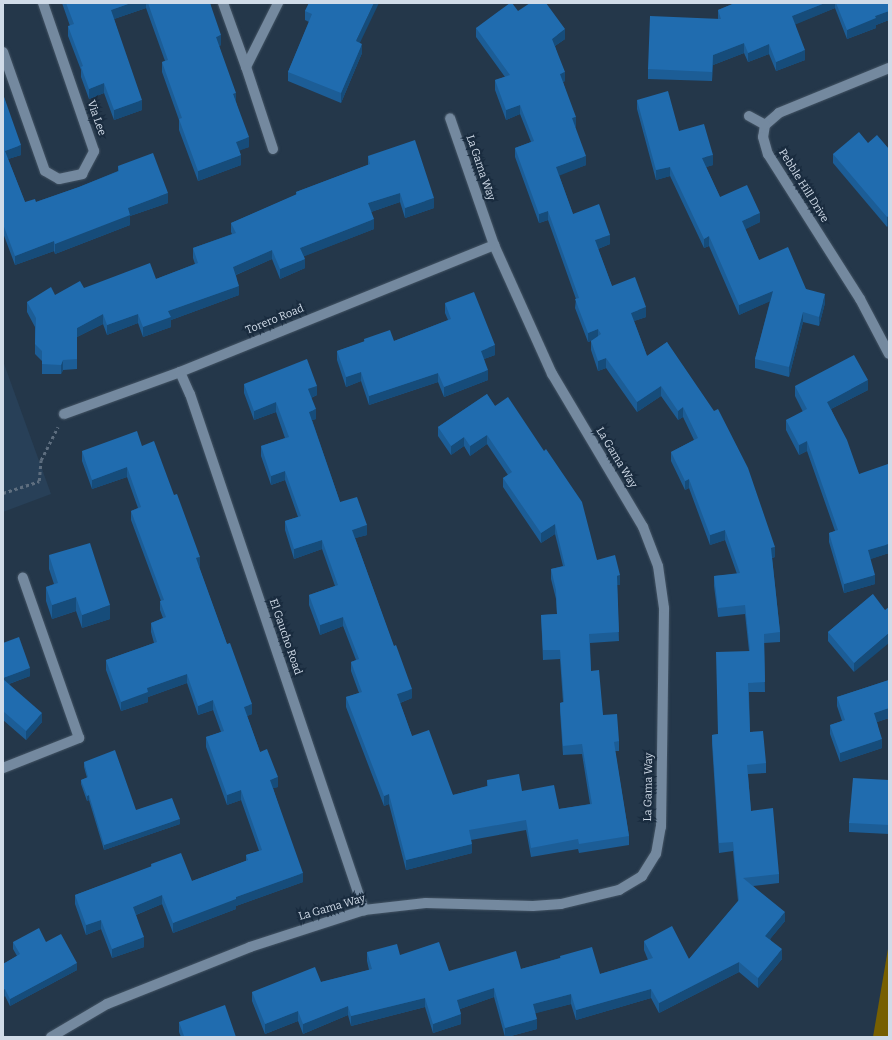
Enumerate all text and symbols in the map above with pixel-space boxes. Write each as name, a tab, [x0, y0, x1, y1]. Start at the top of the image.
street label: Via Lee	[84, 99, 108, 137]
street label: La Gama Way	[463, 133, 497, 203]
street label: Pebble Hill Drive	[775, 147, 831, 225]
street label: Torero Road	[244, 302, 306, 338]
street label: La Gama Way	[593, 425, 639, 491]
street label: El Gaucho Road	[266, 597, 304, 677]
street label: La Gama Way	[642, 753, 656, 821]
street label: La Gama Way	[297, 892, 367, 924]

